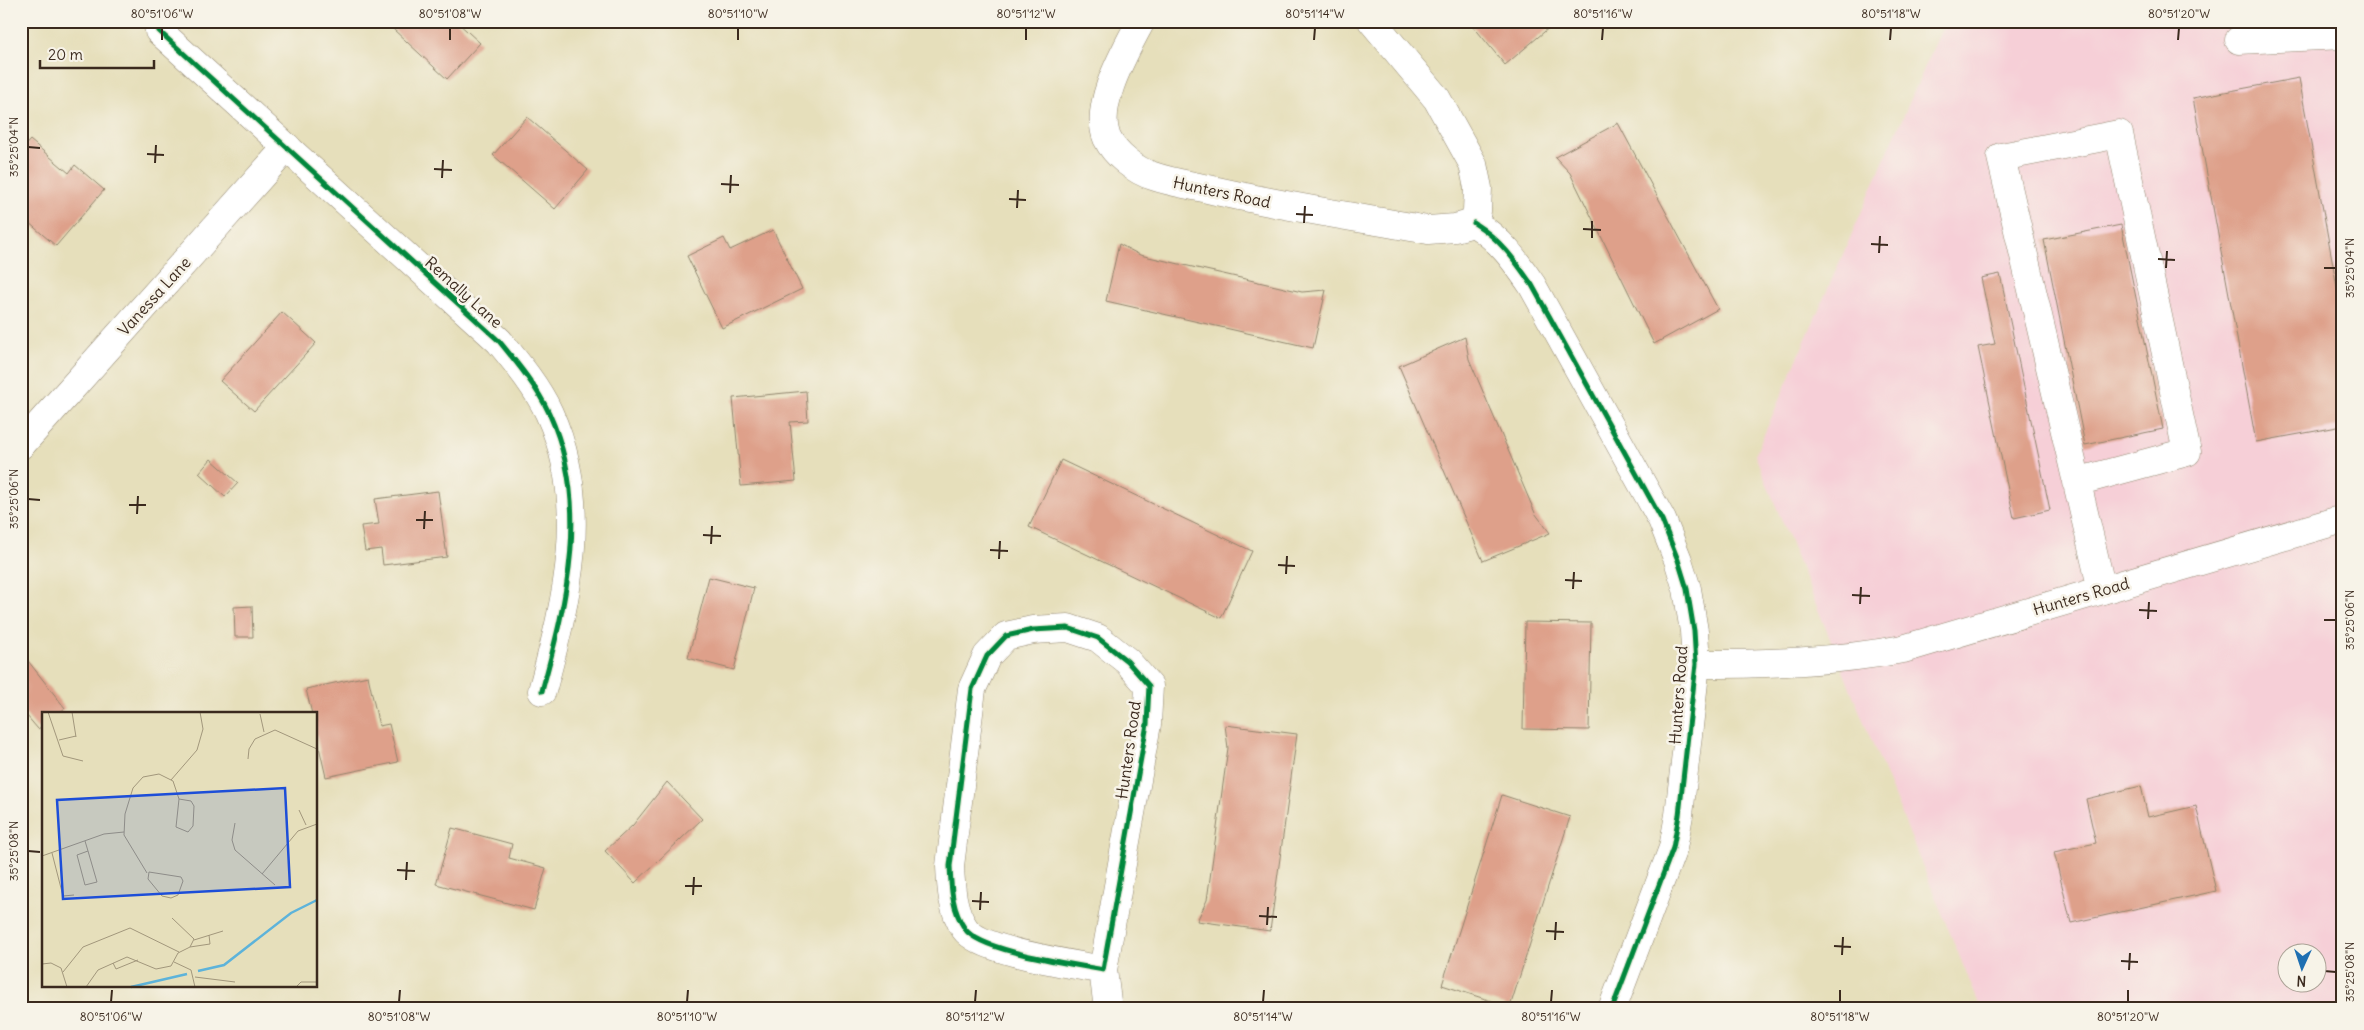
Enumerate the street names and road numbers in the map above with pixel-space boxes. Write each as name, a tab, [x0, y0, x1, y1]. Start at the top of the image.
street label: Hunters Road	[1172, 172, 1272, 212]
street label: Vanessa Lane	[113, 252, 195, 340]
street label: Remally Lane	[421, 252, 507, 332]
street label: Hunters Road	[2031, 573, 2131, 619]
street label: Hunters Road	[1665, 645, 1691, 745]
street label: Hunters Road	[1111, 700, 1145, 800]

